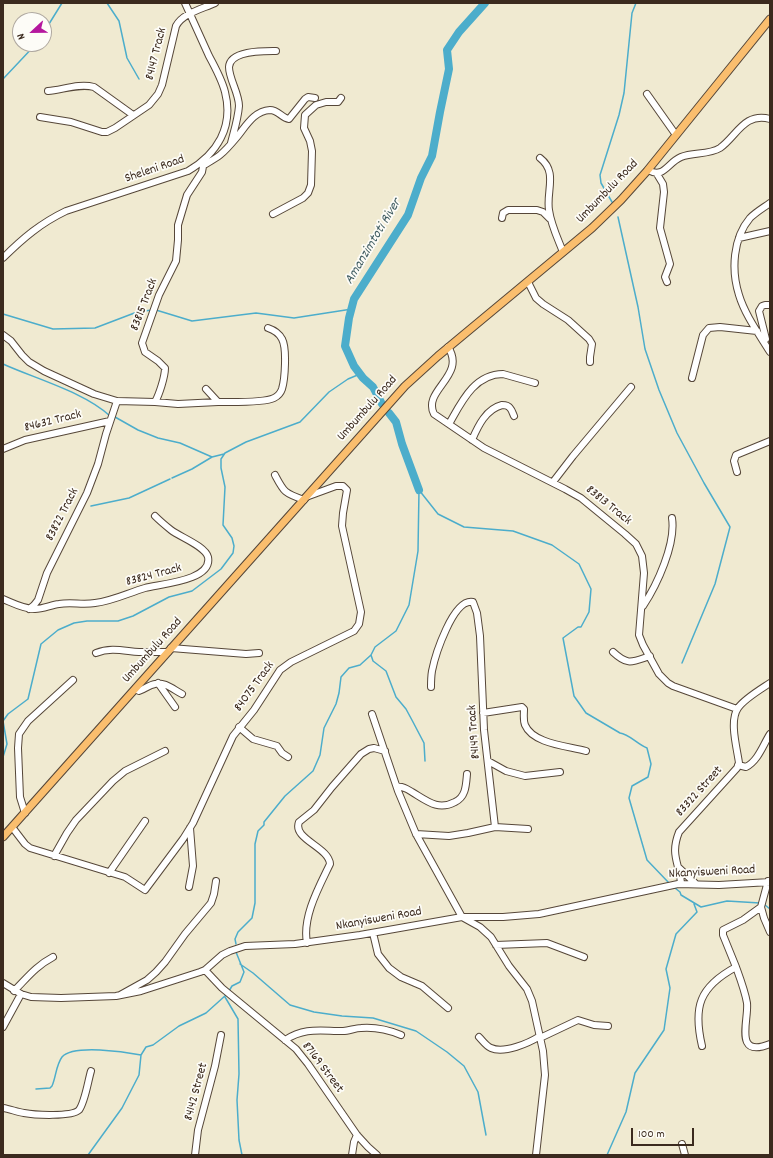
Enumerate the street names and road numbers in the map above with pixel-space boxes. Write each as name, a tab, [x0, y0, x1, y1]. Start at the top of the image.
street label: 84147 Track	[143, 26, 171, 82]
street label: Sheleni Road	[123, 153, 187, 187]
street label: Umbumbulu Road	[574, 157, 642, 227]
street label: 83815 Track	[128, 277, 162, 333]
street label: Umbumbulu Road	[335, 373, 401, 445]
street label: 84632 Track	[23, 407, 83, 437]
street label: 83813 Track	[582, 483, 634, 529]
street label: 83822 Track	[43, 486, 83, 544]
street label: 83824 Track	[124, 561, 184, 591]
street label: Umbumbulu Road	[120, 615, 186, 687]
street label: 84075 Track	[232, 659, 278, 715]
street label: 84149 Track	[465, 704, 485, 760]
street label: 83322 Street	[673, 763, 727, 821]
street label: Nkanyisweni Road	[668, 863, 756, 883]
street label: Nkanyisweni Road	[335, 905, 423, 935]
street label: 87169 Street	[298, 1039, 346, 1097]
street label: 84142 Street	[182, 1061, 212, 1123]

